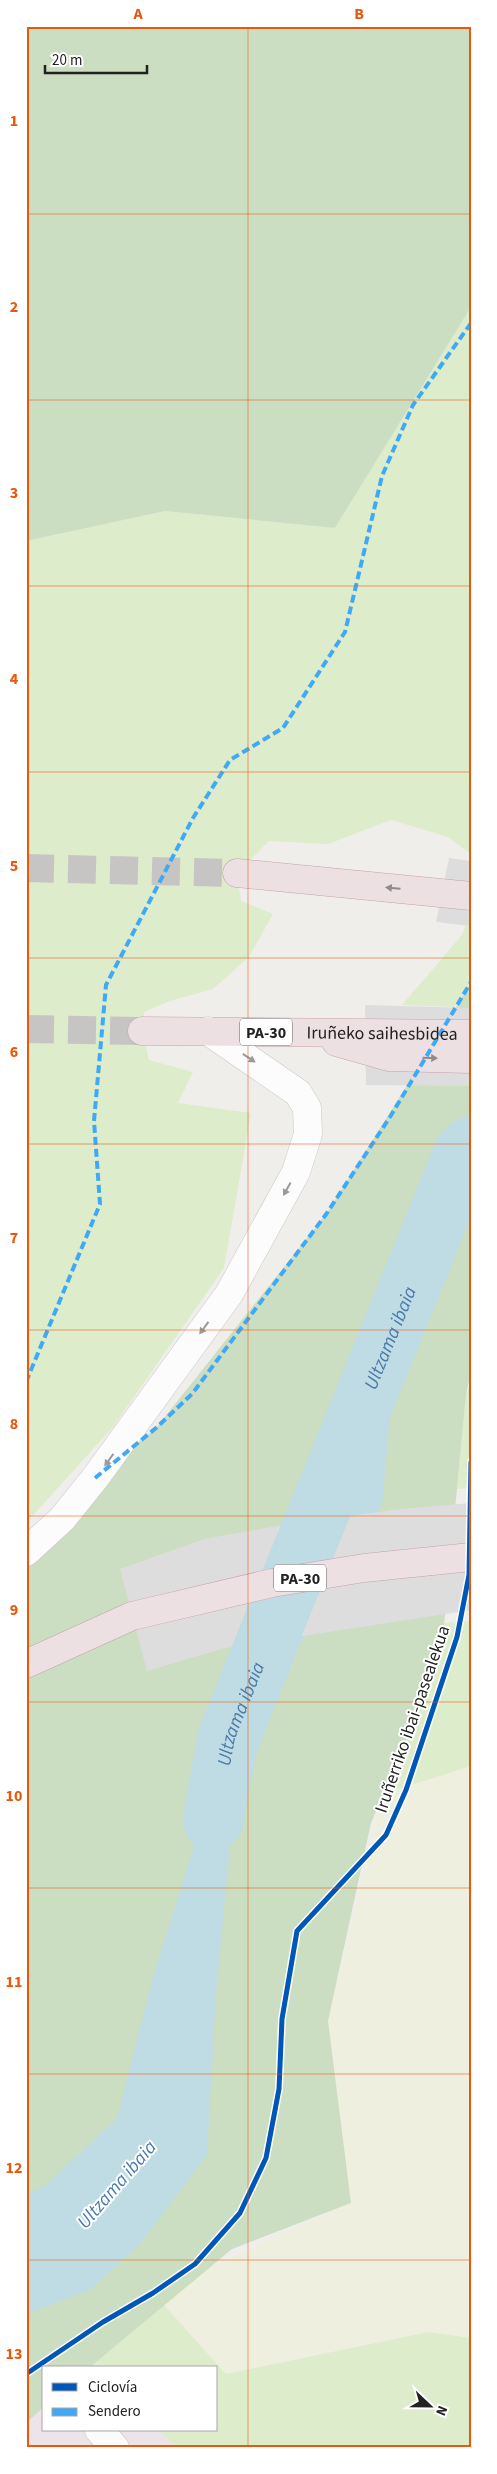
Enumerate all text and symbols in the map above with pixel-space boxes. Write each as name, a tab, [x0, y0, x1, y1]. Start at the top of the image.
text: A	[132, 3, 143, 25]
text: B	[354, 3, 364, 25]
scale bar	[45, 42, 148, 74]
text: 20 m	[52, 50, 82, 71]
text: 1	[10, 110, 18, 132]
text: 2	[10, 296, 18, 318]
text: 3	[10, 482, 18, 504]
text: 4	[10, 668, 19, 690]
text: 5	[10, 855, 18, 877]
one-way arrow	[385, 884, 401, 892]
road number: PA-30	[240, 1019, 292, 1046]
street label: Iruñeko saihesbidea	[306, 1021, 458, 1047]
text: 6	[10, 1041, 18, 1063]
one-way arrow	[242, 1053, 256, 1063]
one-way arrow	[422, 1054, 438, 1062]
one-way arrow	[283, 1181, 291, 1196]
text: 7	[10, 1227, 18, 1249]
water label: Ultzama ibaia	[358, 1283, 424, 1394]
one-way arrow	[199, 1321, 209, 1335]
text: 8	[10, 1413, 18, 1435]
one-way arrow	[103, 1453, 114, 1466]
road number: PA-30	[274, 1565, 326, 1592]
text: 9	[10, 1599, 18, 1621]
street label: Iruñerriko ibai-pasealekua	[369, 1622, 456, 1816]
water label: Ultzama ibaia	[211, 1658, 272, 1768]
text: 10	[6, 1785, 22, 1807]
text: 11	[6, 1971, 22, 1993]
water label: Ultzama ibaia	[71, 2135, 163, 2235]
text: 12	[6, 2157, 22, 2179]
text: 13	[6, 2343, 22, 2365]
legend	[42, 2366, 218, 2432]
text: Ciclovía	[88, 2377, 137, 2398]
north arrow	[404, 2382, 454, 2432]
text: Sendero	[88, 2401, 141, 2422]
text: N	[430, 2402, 452, 2419]

